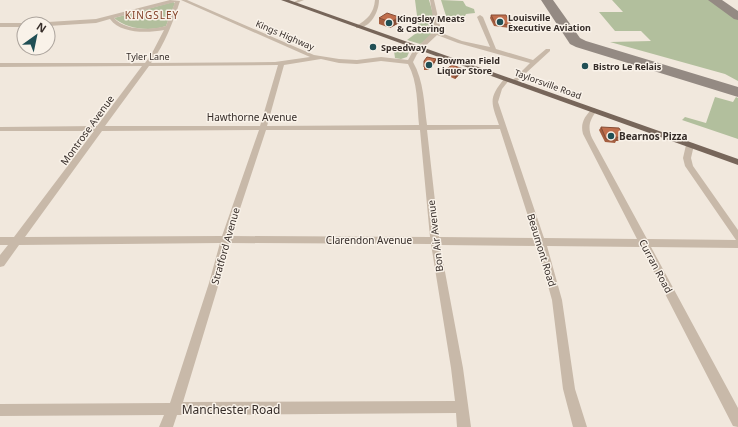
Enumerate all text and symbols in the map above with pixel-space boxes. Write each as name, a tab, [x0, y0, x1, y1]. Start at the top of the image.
district label: KINGSLEY	[125, 8, 179, 22]
place label: Louisville Executive Aviation	[508, 11, 591, 34]
place label: Kingsley Meats & Catering	[397, 12, 465, 35]
north arrow	[16, 16, 56, 56]
street label: Kings Highway	[254, 17, 317, 53]
marker: Louisville Executive Aviation	[495, 17, 505, 27]
text: N	[34, 18, 50, 36]
marker: Kingsley Meats & Catering	[384, 18, 394, 28]
place label: Speedway	[381, 41, 427, 54]
marker: Speedway	[368, 42, 378, 52]
street label: Tyler Lane	[126, 50, 170, 63]
place label: Bowman Field Liquor Store	[437, 54, 500, 77]
marker: Bowman Field Liquor Store	[424, 60, 434, 70]
place label: Bistro Le Relais	[593, 60, 662, 73]
marker: Bistro Le Relais	[580, 61, 590, 71]
street label: Taylorsville Road	[513, 66, 583, 102]
street label: Montrose Avenue	[57, 92, 117, 168]
street label: Hawthorne Avenue	[207, 110, 298, 124]
place label: Bearnos Pizza	[619, 129, 688, 143]
marker: Bearnos Pizza	[606, 131, 616, 141]
street label: Bon Air Avenue	[424, 199, 446, 273]
street label: Stratford Avenue	[207, 206, 243, 286]
street label: Beaumont Road	[524, 212, 560, 288]
street label: Clarendon Avenue	[326, 233, 413, 247]
street label: Curran Road	[636, 237, 676, 295]
street label: Manchester Road	[182, 401, 280, 418]

